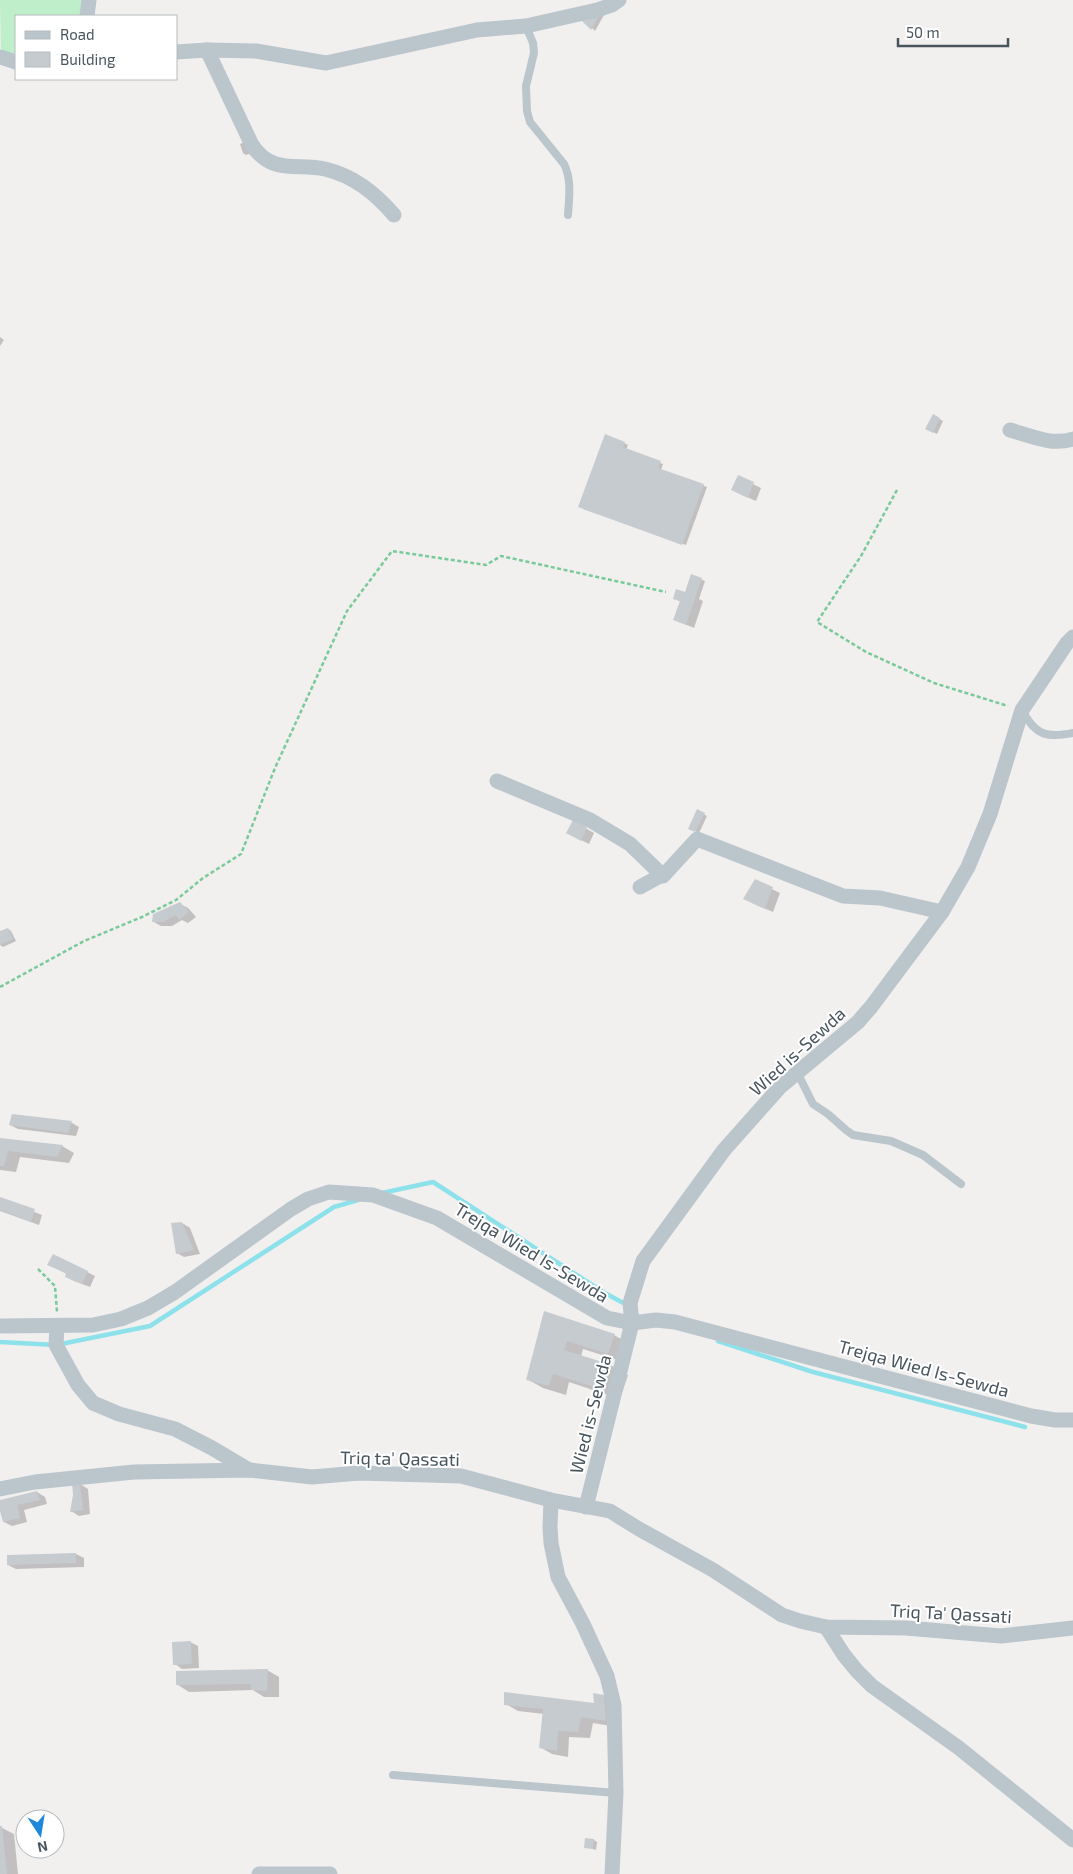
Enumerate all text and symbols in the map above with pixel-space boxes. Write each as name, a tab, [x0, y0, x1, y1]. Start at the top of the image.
legend	[15, 15, 178, 80]
scale bar	[898, 15, 1008, 47]
text: 50 m	[906, 23, 940, 41]
text: Road	[60, 25, 95, 43]
text: Building	[60, 50, 116, 68]
street label: Wied is-Sewda	[744, 1002, 850, 1100]
street label: Trejqa Wied Is-Sewda	[451, 1197, 613, 1307]
street label: Trejqa Wied Is-Sewda	[836, 1335, 1012, 1401]
street label: Wied is-Sewda	[565, 1352, 615, 1476]
street label: Triq ta' Qassati	[340, 1446, 460, 1470]
street label: Triq Ta' Qassati	[890, 1599, 1012, 1627]
north arrow	[15, 1809, 65, 1859]
text: N	[36, 1838, 50, 1857]

